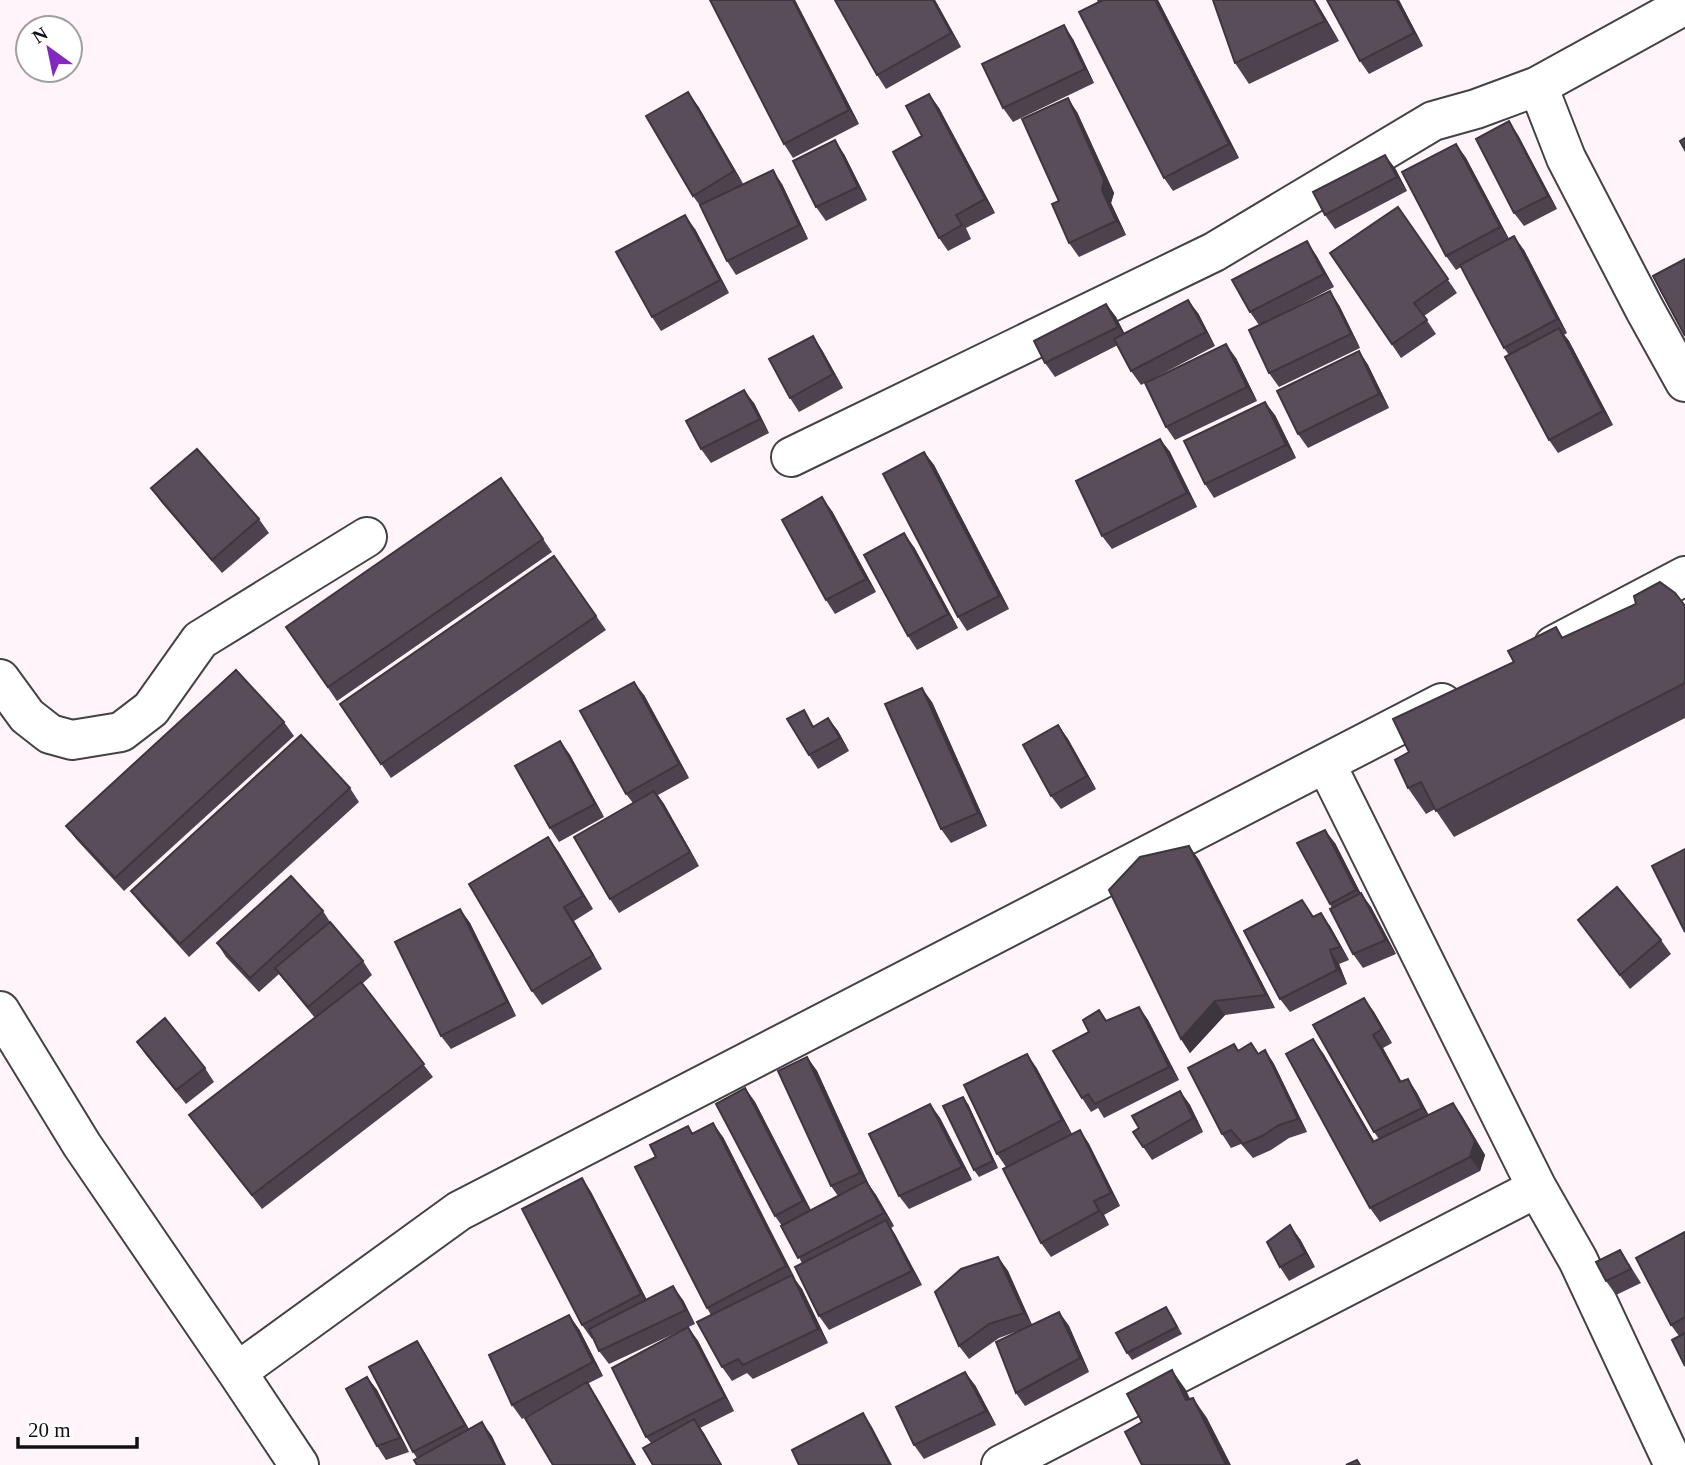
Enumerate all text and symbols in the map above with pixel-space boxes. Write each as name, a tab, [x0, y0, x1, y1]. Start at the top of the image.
north arrow	[14, 14, 84, 84]
text: N	[29, 22, 52, 48]
scale bar	[18, 1406, 136, 1450]
text: 20 m	[28, 1418, 71, 1442]

